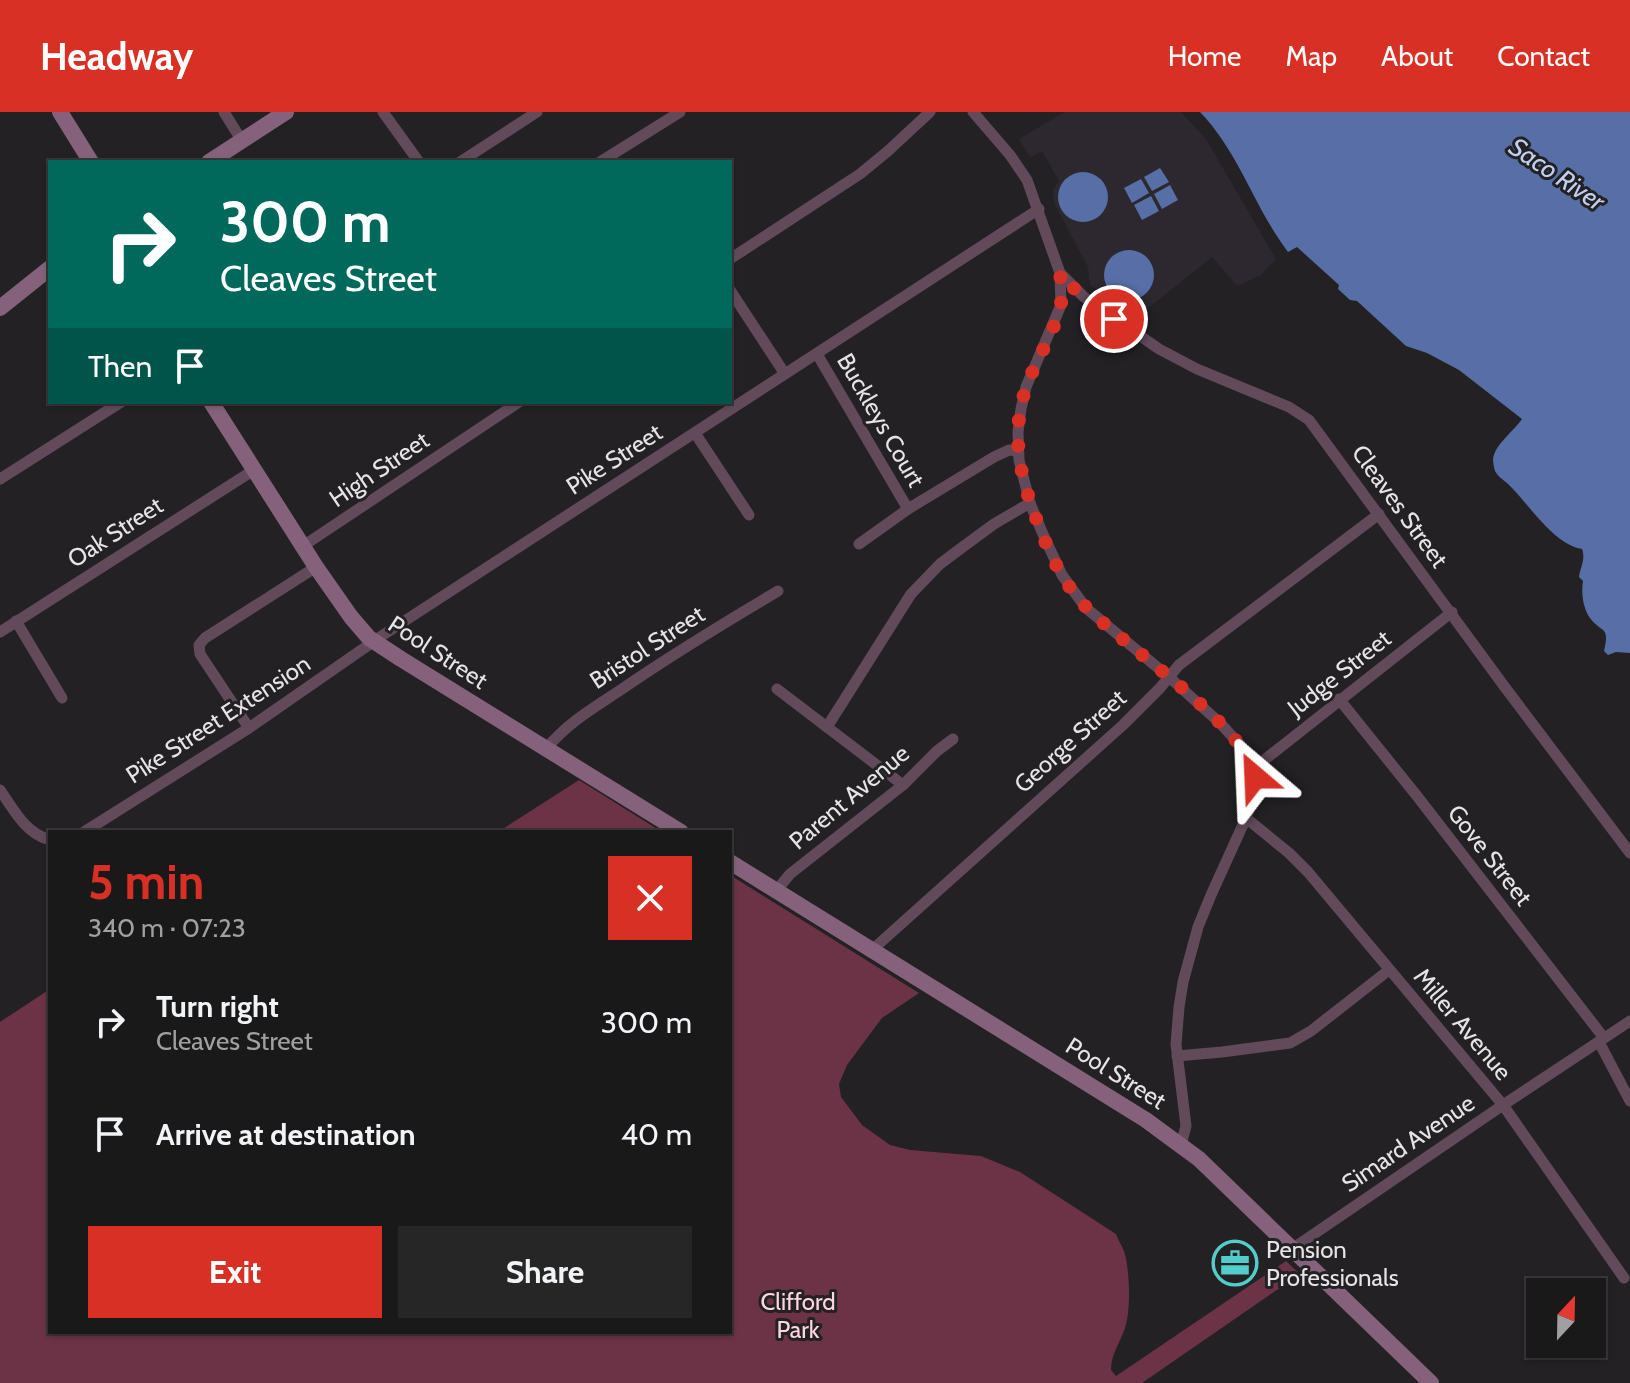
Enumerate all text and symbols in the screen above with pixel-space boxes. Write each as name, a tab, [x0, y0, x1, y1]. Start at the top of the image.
text: Headway	[40, 33, 193, 80]
text: Home	[1168, 39, 1241, 73]
text: Map	[1285, 39, 1337, 73]
text: About	[1381, 39, 1453, 73]
text: Contact	[1497, 39, 1590, 73]
water label: Saco River	[1503, 130, 1612, 218]
text: 300 m	[220, 188, 391, 256]
icon: right	[88, 192, 192, 296]
text: Cleaves Street	[220, 256, 437, 300]
pin	[1080, 285, 1148, 353]
icon: arrive	[1092, 297, 1136, 341]
icon: arrive	[168, 344, 212, 388]
text: Then	[88, 348, 152, 385]
street label: Buckleys Court	[831, 348, 931, 492]
street label: Pike Street	[561, 417, 667, 501]
street label: High Street	[324, 425, 434, 513]
street label: Cleaves Street	[1346, 439, 1454, 573]
street label: Oak Street	[62, 491, 168, 573]
street label: Bristol Street	[584, 599, 710, 695]
street label: Pool Street	[383, 609, 493, 695]
street label: Judge Street	[1281, 624, 1396, 723]
street label: Pike Street Extension	[120, 649, 316, 789]
street label: George Street	[1008, 683, 1132, 799]
position arrow	[1213, 735, 1297, 819]
street label: Parent Avenue	[783, 739, 915, 855]
street label: Gove Street	[1442, 799, 1538, 911]
text: 5 min	[88, 853, 204, 911]
button: close	[608, 856, 692, 940]
text: 340 m · 07:23	[88, 912, 246, 944]
street label: Miller Avenue	[1408, 962, 1518, 1086]
text: Turn right	[156, 988, 279, 1025]
icon: right	[88, 1000, 132, 1044]
text: 300 m	[601, 1004, 692, 1041]
text: Cleaves Street	[156, 1025, 313, 1057]
street label: Pool Street	[1061, 1031, 1171, 1115]
street label: Simard Avenue	[1336, 1088, 1480, 1198]
icon: arrive	[88, 1112, 132, 1156]
text: Arrive at destination	[156, 1116, 416, 1153]
text: 40 m	[621, 1116, 692, 1153]
button: Exit	[88, 1226, 382, 1318]
button: Share	[398, 1226, 692, 1318]
place label: Pension Professionals	[1266, 1235, 1399, 1292]
office icon: Pension Professionals	[1211, 1239, 1259, 1287]
north arrow	[1526, 1278, 1606, 1358]
map controls	[1526, 1278, 1606, 1358]
park label: Clifford Park	[761, 1287, 835, 1344]

